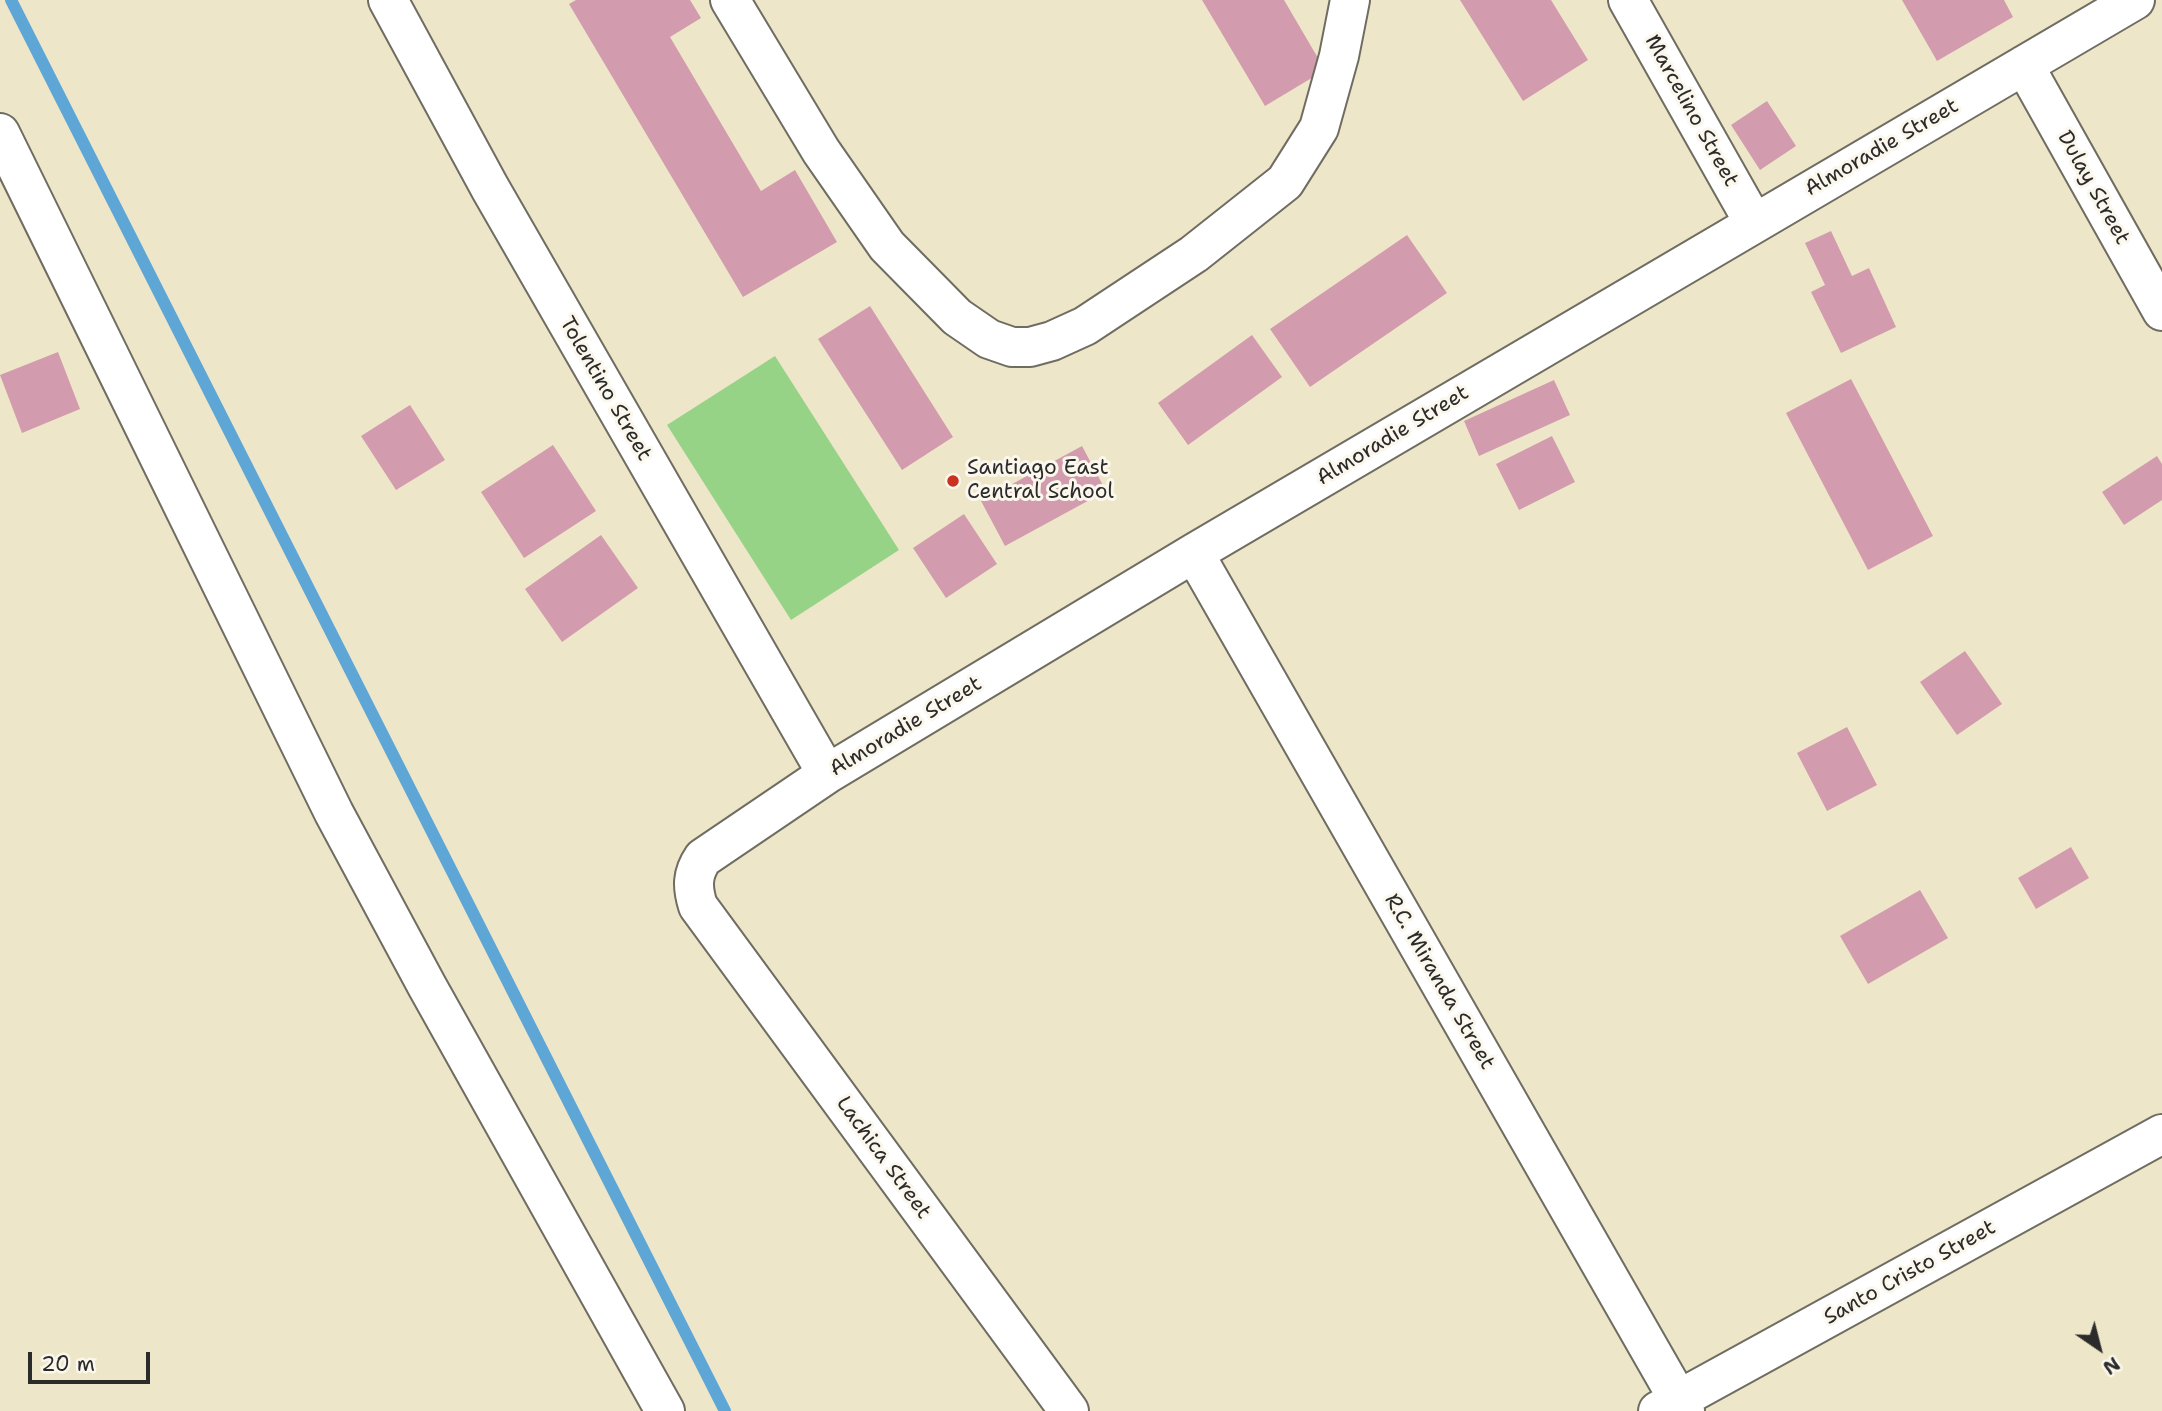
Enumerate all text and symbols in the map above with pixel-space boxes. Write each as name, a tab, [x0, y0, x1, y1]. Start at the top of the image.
street label: Marcelino Street	[1639, 31, 1743, 191]
street label: Almoradie Street	[1801, 94, 1963, 202]
street label: Dulay Street	[2051, 127, 2135, 249]
street label: Tolentino Street	[553, 312, 657, 466]
street label: Almoradie Street	[1312, 381, 1474, 491]
place label: Santiago East Central School	[967, 456, 1114, 506]
marker: Santiago East Central School	[945, 473, 961, 489]
street label: Almoradie Street	[825, 672, 987, 782]
street label: R.C. Miranda Street	[1378, 890, 1500, 1074]
street label: Lachica Street	[830, 1092, 936, 1224]
street label: Santo Cristo Street	[1820, 1215, 2000, 1331]
north arrow	[2064, 1313, 2134, 1383]
scale bar	[32, 1338, 154, 1382]
text: 20 m	[41, 1350, 95, 1378]
text: N	[2098, 1351, 2125, 1380]

